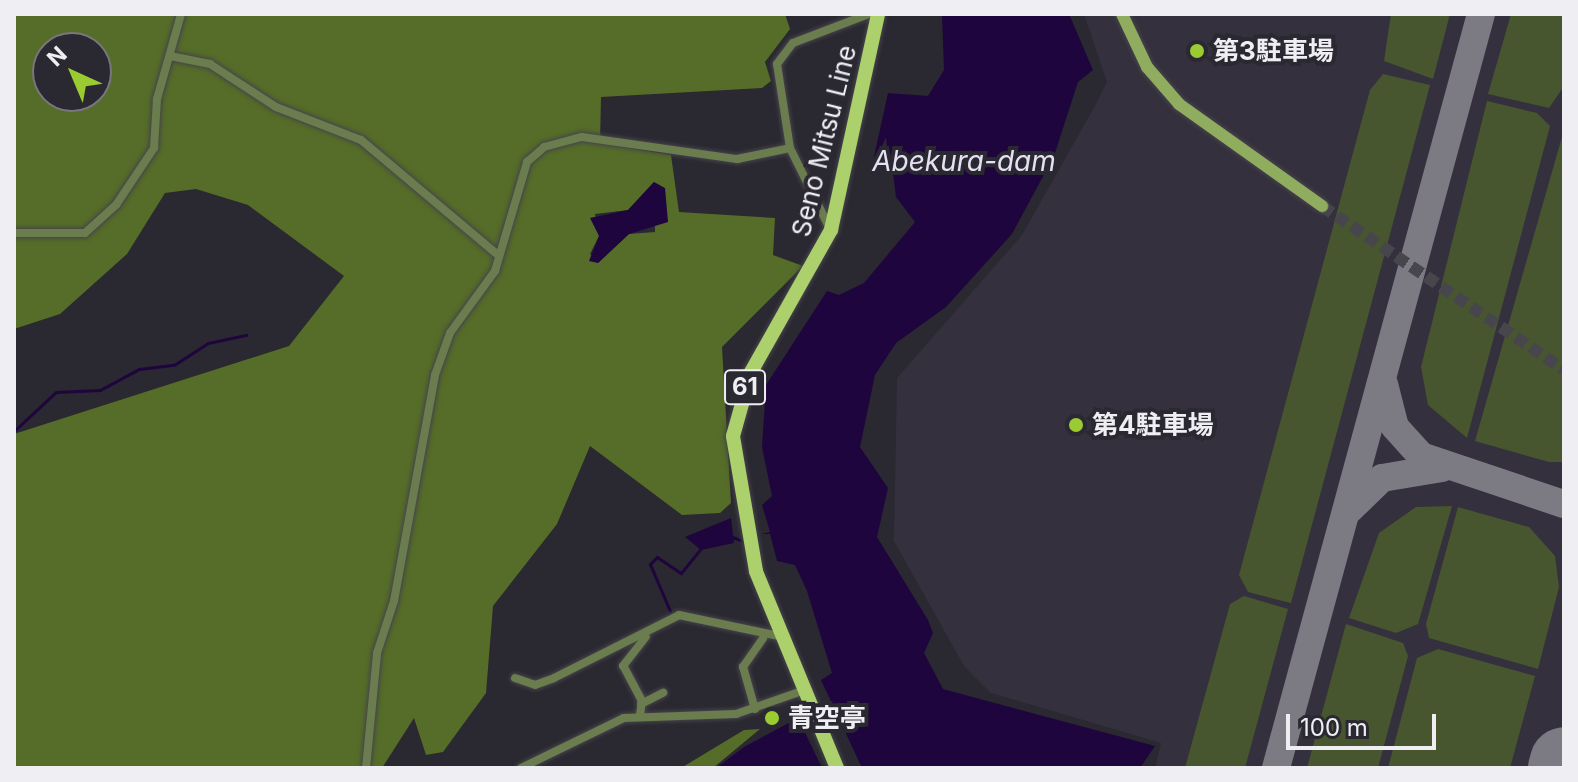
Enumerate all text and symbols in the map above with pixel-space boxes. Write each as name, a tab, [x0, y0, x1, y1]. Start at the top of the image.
north arrow	[32, 32, 112, 112]
place label: 第3駐車場	[1213, 35, 1334, 67]
text: N	[42, 41, 72, 71]
street label: Seno Mitsu Line	[785, 42, 863, 240]
marker: 第3駐車場	[1188, 42, 1206, 60]
water label: Abekura-dam	[872, 144, 1056, 178]
road number: 61	[723, 367, 767, 407]
place label: 第4駐車場	[1092, 409, 1214, 441]
marker: 第4駐車場	[1067, 416, 1085, 434]
scale bar	[1290, 698, 1440, 748]
place label: 青空亭	[788, 702, 866, 734]
marker: 青空亭	[763, 709, 781, 727]
text: 100 m	[1300, 713, 1368, 742]

